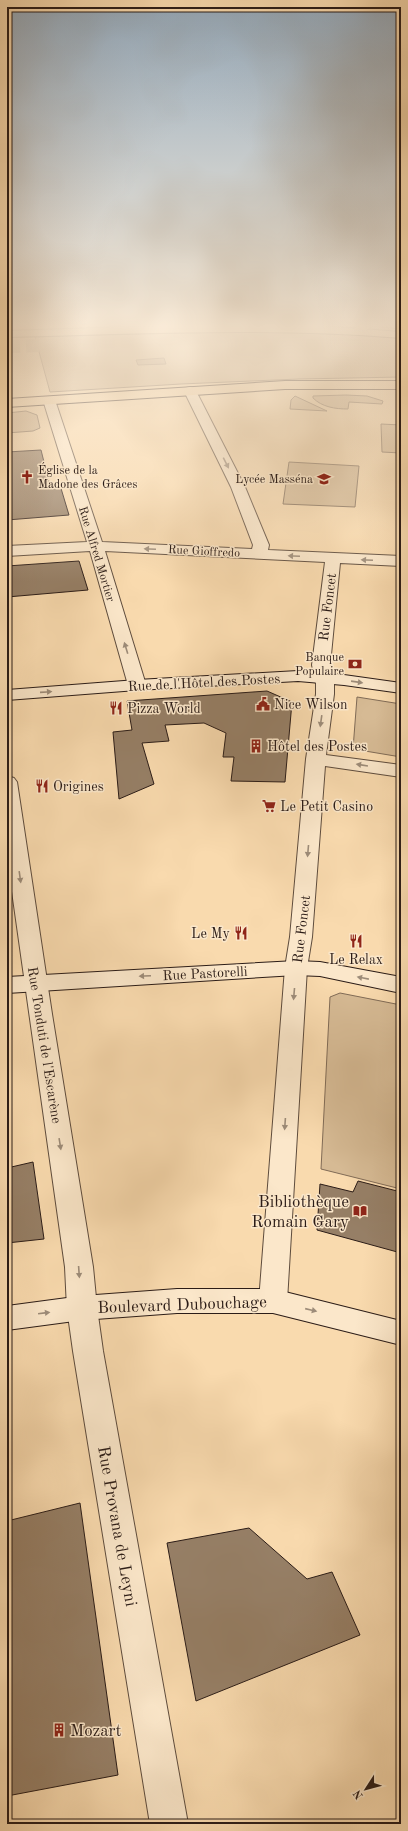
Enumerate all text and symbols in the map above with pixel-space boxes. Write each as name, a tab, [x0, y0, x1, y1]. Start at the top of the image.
one-way arrow	[223, 457, 229, 469]
place label: Église de la Madone des Grâces	[38, 462, 137, 491]
church icon: Église de la Madone des Grâces	[19, 469, 35, 485]
school or university icon: Lycée Masséna	[316, 471, 332, 487]
place label: Lycée Masséna	[235, 474, 313, 486]
street label: Rue Alfred Mortier	[76, 505, 116, 604]
street label: Rue Gioffredo	[168, 544, 240, 560]
one-way arrow	[144, 545, 156, 552]
one-way arrow	[288, 552, 300, 559]
one-way arrow	[361, 556, 373, 563]
street label: Rue Foncet	[317, 572, 339, 642]
one-way arrow	[123, 641, 129, 653]
place label: Banque Populaire	[295, 652, 344, 678]
bank icon: Banque Populaire	[347, 656, 363, 672]
street label: Rue de l'Hôtel des Postes	[127, 672, 281, 694]
one-way arrow	[351, 679, 363, 685]
one-way arrow	[40, 689, 52, 696]
public building icon: Nice Wilson	[255, 696, 271, 712]
place label: Nice Wilson	[274, 698, 348, 712]
restaurant icon: Pizza World	[108, 700, 124, 716]
place label: Pizza World	[127, 702, 201, 716]
one-way arrow	[318, 715, 324, 727]
building icon: Hôtel des Postes	[248, 738, 264, 754]
place label: Hôtel des Postes	[267, 740, 367, 754]
one-way arrow	[356, 762, 369, 768]
restaurant icon: Origines	[34, 778, 50, 794]
place label: Origines	[53, 780, 104, 794]
supermarket icon: Le Petit Casino	[261, 798, 277, 814]
place label: Le Petit Casino	[280, 800, 373, 814]
one-way arrow	[305, 845, 312, 857]
one-way arrow	[17, 870, 23, 883]
street label: Rue Foncet	[291, 894, 313, 964]
restaurant icon: Le My	[233, 925, 249, 941]
place label: Le My	[191, 927, 231, 941]
restaurant icon: Le Relax	[348, 933, 364, 949]
place label: Le Relax	[329, 953, 383, 967]
street label: Rue Pastorelli	[162, 965, 248, 983]
street label: Rue Tonduti de l'Escarène	[25, 966, 63, 1125]
one-way arrow	[139, 973, 151, 980]
one-way arrow	[357, 974, 369, 980]
one-way arrow	[291, 988, 297, 1000]
one-way arrow	[282, 1118, 289, 1130]
one-way arrow	[57, 1138, 63, 1150]
place label: Bibliothèque Romain Gary	[251, 1194, 349, 1231]
library icon: Bibliothèque Romain Gary	[352, 1203, 368, 1219]
one-way arrow	[76, 1266, 83, 1278]
street label: Boulevard Dubouchage	[97, 1294, 267, 1317]
one-way arrow	[305, 1308, 317, 1314]
one-way arrow	[38, 1310, 50, 1316]
street label: Rue Provana de Leyni	[94, 1445, 139, 1608]
building icon: Mozart	[51, 1722, 67, 1738]
place label: Mozart	[70, 1723, 122, 1740]
north arrow	[346, 1769, 386, 1809]
text: N	[352, 1787, 366, 1801]

